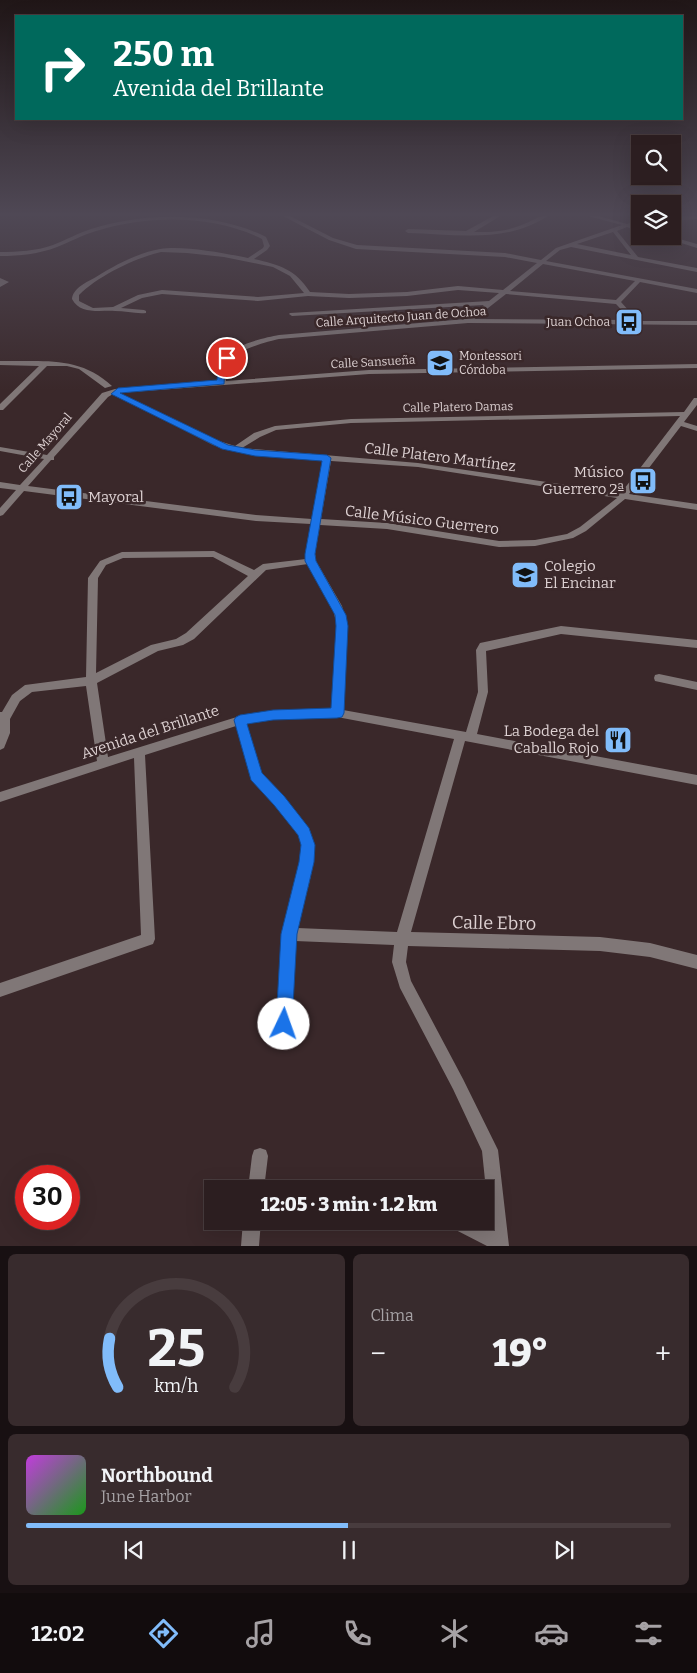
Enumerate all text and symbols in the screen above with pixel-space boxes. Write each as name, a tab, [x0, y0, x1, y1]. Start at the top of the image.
text: 250 m	[113, 33, 214, 75]
icon: right	[30, 35, 95, 100]
text: Avenida del Brillante	[113, 75, 324, 102]
map controls	[631, 135, 681, 245]
button: search	[631, 135, 681, 185]
button: layers	[631, 195, 681, 245]
street label: Calle Arquitecto Juan de Ochoa	[315, 304, 487, 330]
bus stop icon: Juan Ochoa	[614, 307, 644, 337]
place label: Juan Ochoa	[545, 315, 610, 329]
pin	[206, 337, 248, 379]
icon: arrive	[213, 344, 241, 372]
school or university icon: Montessori Córdoba	[425, 348, 455, 378]
place label: Montessori Córdoba	[459, 349, 522, 377]
street label: Calle Sansueña	[330, 353, 416, 371]
street label: Calle Platero Damas	[403, 399, 514, 415]
street label: Calle Mayoral	[15, 410, 75, 476]
street label: Calle Platero Martínez	[363, 439, 517, 475]
place label: Músico Guerrero 2ª	[542, 463, 624, 498]
bus stop icon: Músico Guerrero 2ª	[628, 466, 658, 496]
bus stop icon: Mayoral	[54, 482, 84, 512]
place label: Mayoral	[88, 488, 144, 506]
street label: Calle Músico Guerrero	[344, 502, 500, 538]
place label: Colegio El Encinar	[544, 557, 616, 592]
school or university icon: Colegio El Encinar	[510, 560, 540, 590]
street label: Avenida del Brillante	[79, 701, 221, 763]
place label: La Bodega del Caballo Rojo	[504, 722, 599, 757]
restaurant icon: La Bodega del Caballo Rojo	[603, 725, 633, 755]
street label: Calle Ebro	[452, 911, 536, 935]
position arrow	[257, 997, 309, 1049]
speed limit sign: 30	[15, 1165, 80, 1230]
text: 12:05 · 3 min · 1.2 km	[261, 1193, 437, 1216]
text: Clima	[371, 1306, 414, 1325]
text: 25	[147, 1317, 205, 1380]
text: 19°	[493, 1330, 548, 1376]
text: −	[371, 1337, 386, 1370]
text: +	[655, 1337, 671, 1370]
text: km/h	[154, 1375, 198, 1397]
text: Northbound	[101, 1464, 213, 1487]
text: June Harbor	[101, 1487, 192, 1506]
icon: previous	[120, 1536, 148, 1564]
icon: pause	[335, 1536, 363, 1564]
icon: next	[550, 1536, 578, 1564]
icon: directions	[146, 1616, 181, 1651]
icon: music	[243, 1616, 278, 1651]
icon: phone	[340, 1616, 375, 1651]
icon: climate	[437, 1616, 472, 1651]
icon: car	[534, 1616, 569, 1651]
icon: filters	[631, 1616, 666, 1651]
text: 12:02	[31, 1620, 84, 1647]

